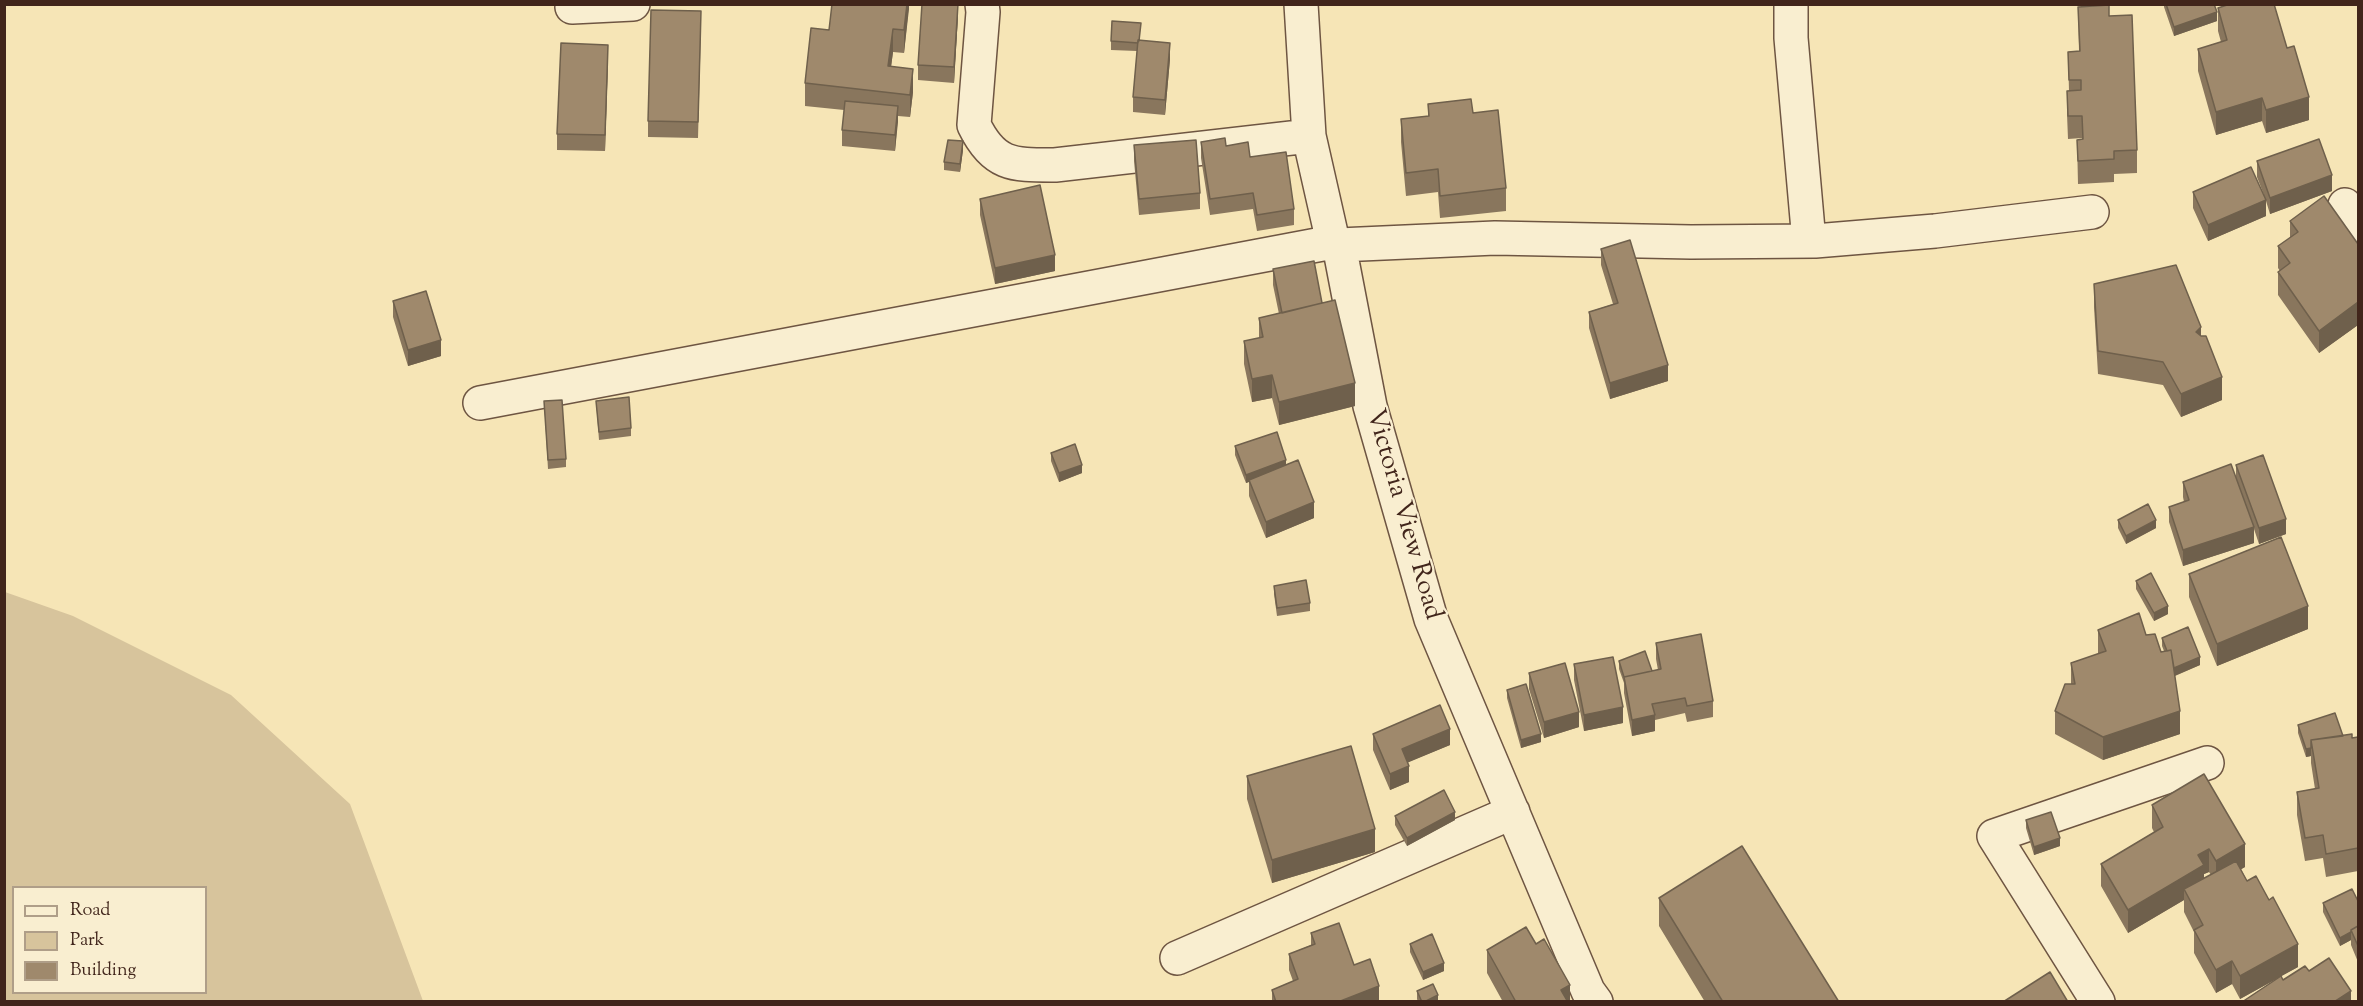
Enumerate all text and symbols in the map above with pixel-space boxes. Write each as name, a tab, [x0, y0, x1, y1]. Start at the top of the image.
street label: Victoria View Road	[1357, 406, 1447, 624]
legend	[12, 886, 207, 994]
text: Road	[70, 898, 110, 924]
text: Park	[70, 928, 104, 954]
text: Building	[70, 958, 136, 984]

